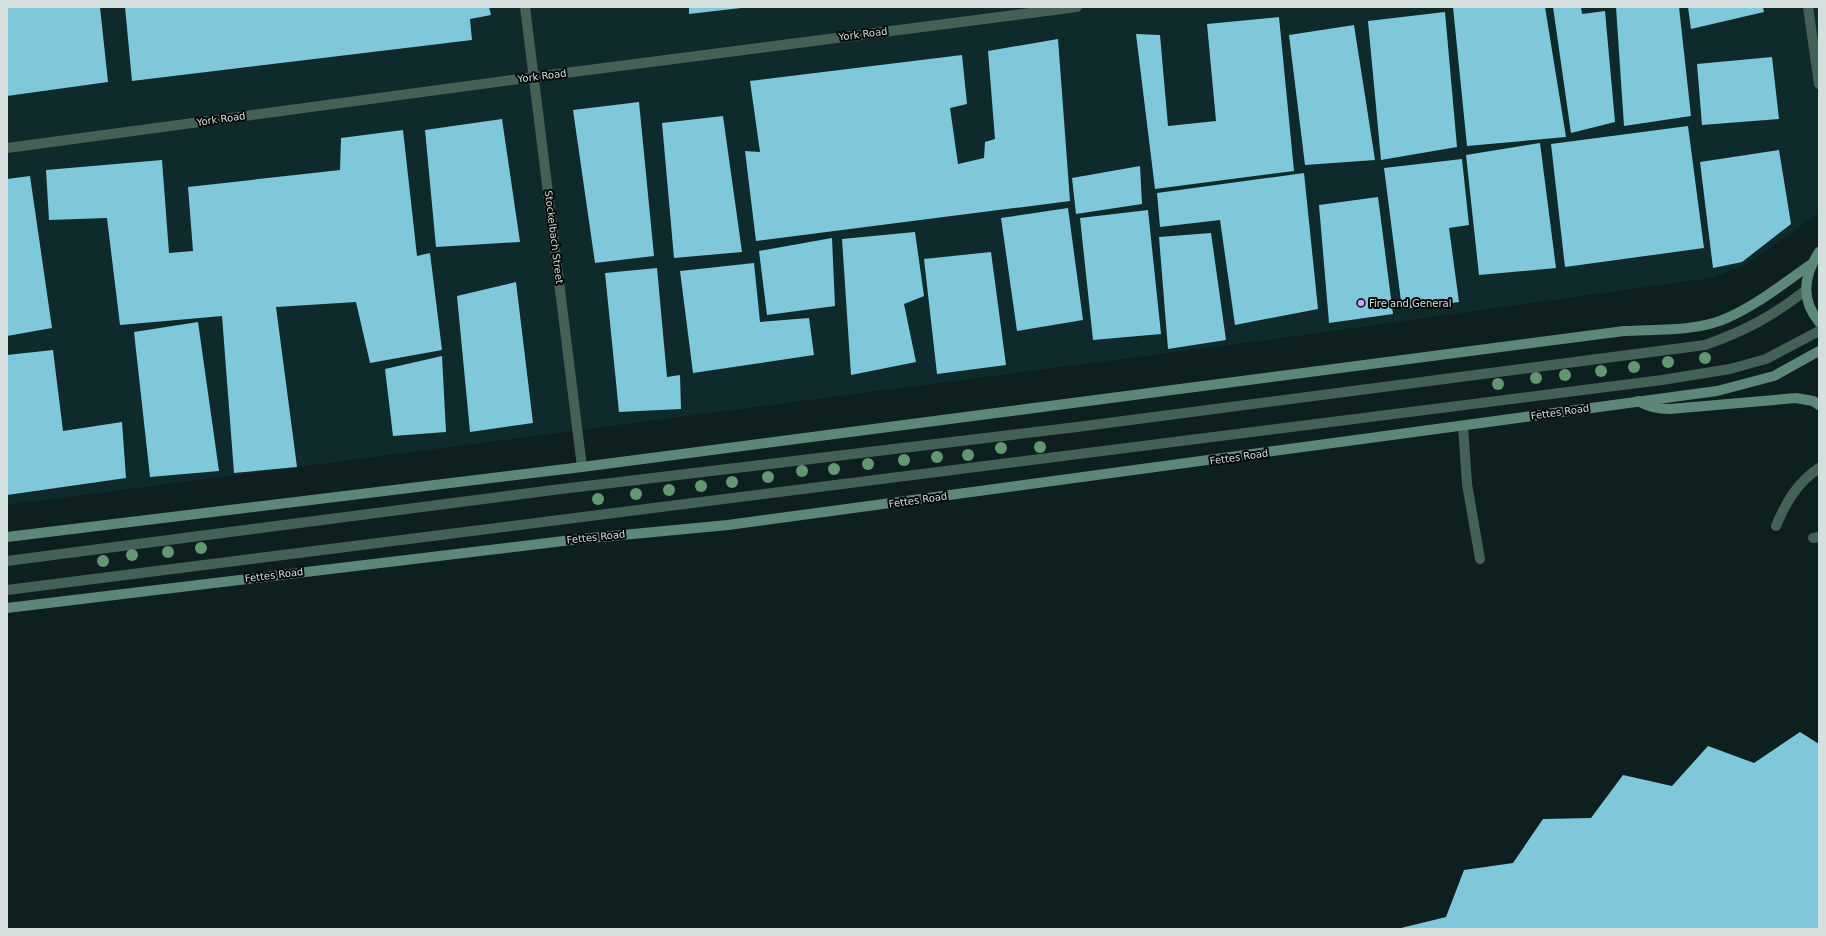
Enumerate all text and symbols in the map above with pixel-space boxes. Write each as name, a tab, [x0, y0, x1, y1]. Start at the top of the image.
street label: York Road	[837, 26, 888, 43]
street label: York Road	[516, 68, 567, 85]
street label: York Road	[195, 110, 246, 128]
street label: Stockelbach Street	[543, 190, 565, 284]
marker: Fire and General	[1356, 298, 1366, 308]
place label: Fire and General	[1369, 298, 1451, 309]
street label: Fettes Road	[1530, 402, 1590, 422]
street label: Fettes Road	[1209, 447, 1269, 467]
street label: Fettes Road	[888, 490, 948, 510]
street label: Fettes Road	[566, 528, 626, 546]
street label: Fettes Road	[244, 566, 304, 584]

